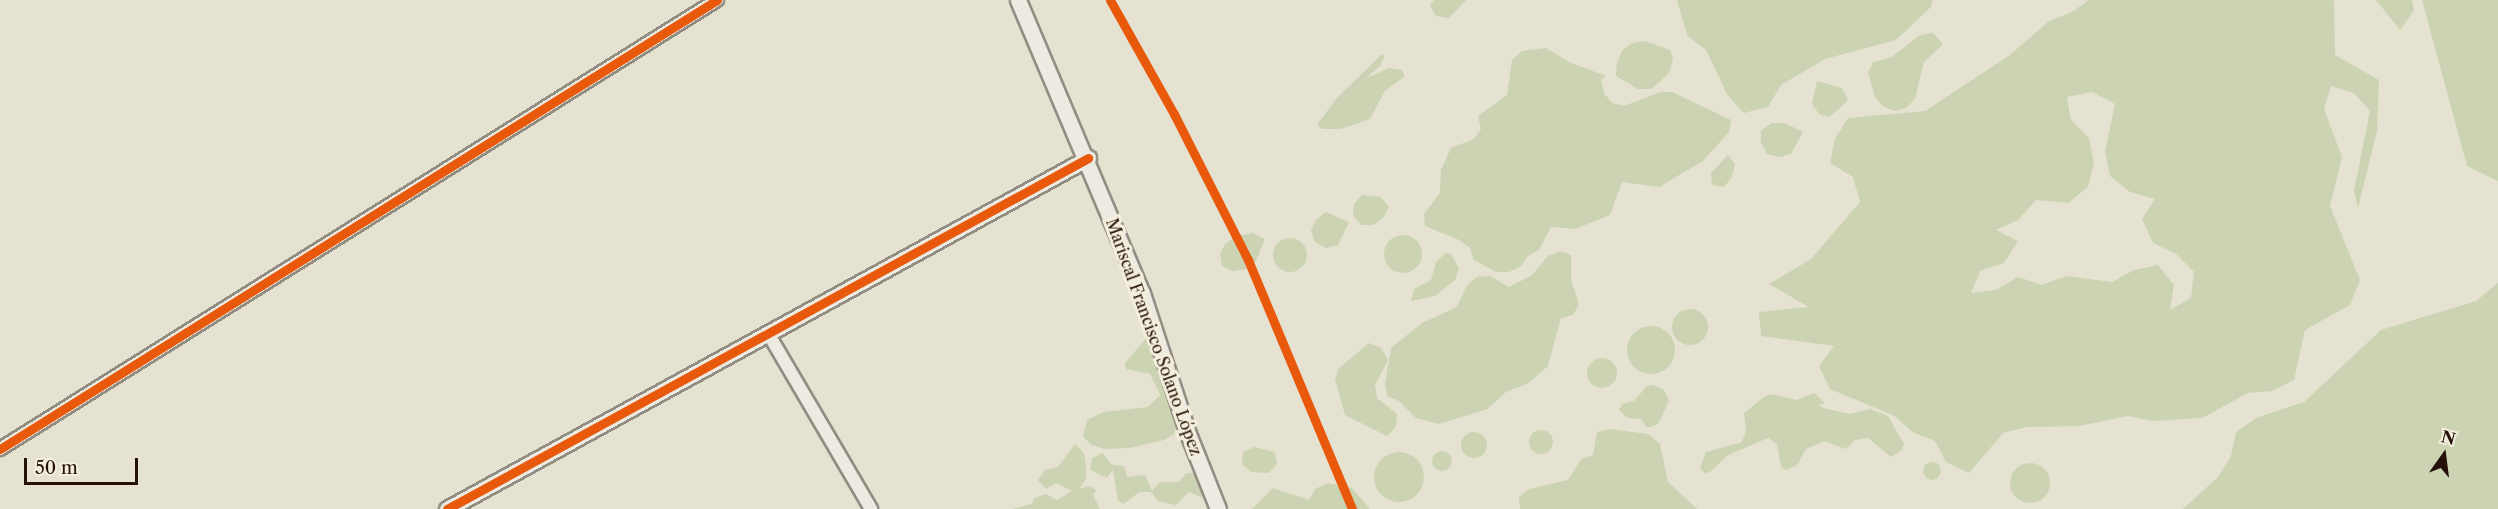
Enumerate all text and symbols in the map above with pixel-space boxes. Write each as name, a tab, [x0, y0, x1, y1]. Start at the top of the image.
street label: Mariscal Francisco Solano López	[1102, 216, 1206, 458]
north arrow	[2414, 425, 2474, 485]
text: N	[2439, 426, 2458, 449]
scale bar	[27, 446, 141, 484]
text: 50 m	[35, 457, 78, 479]

